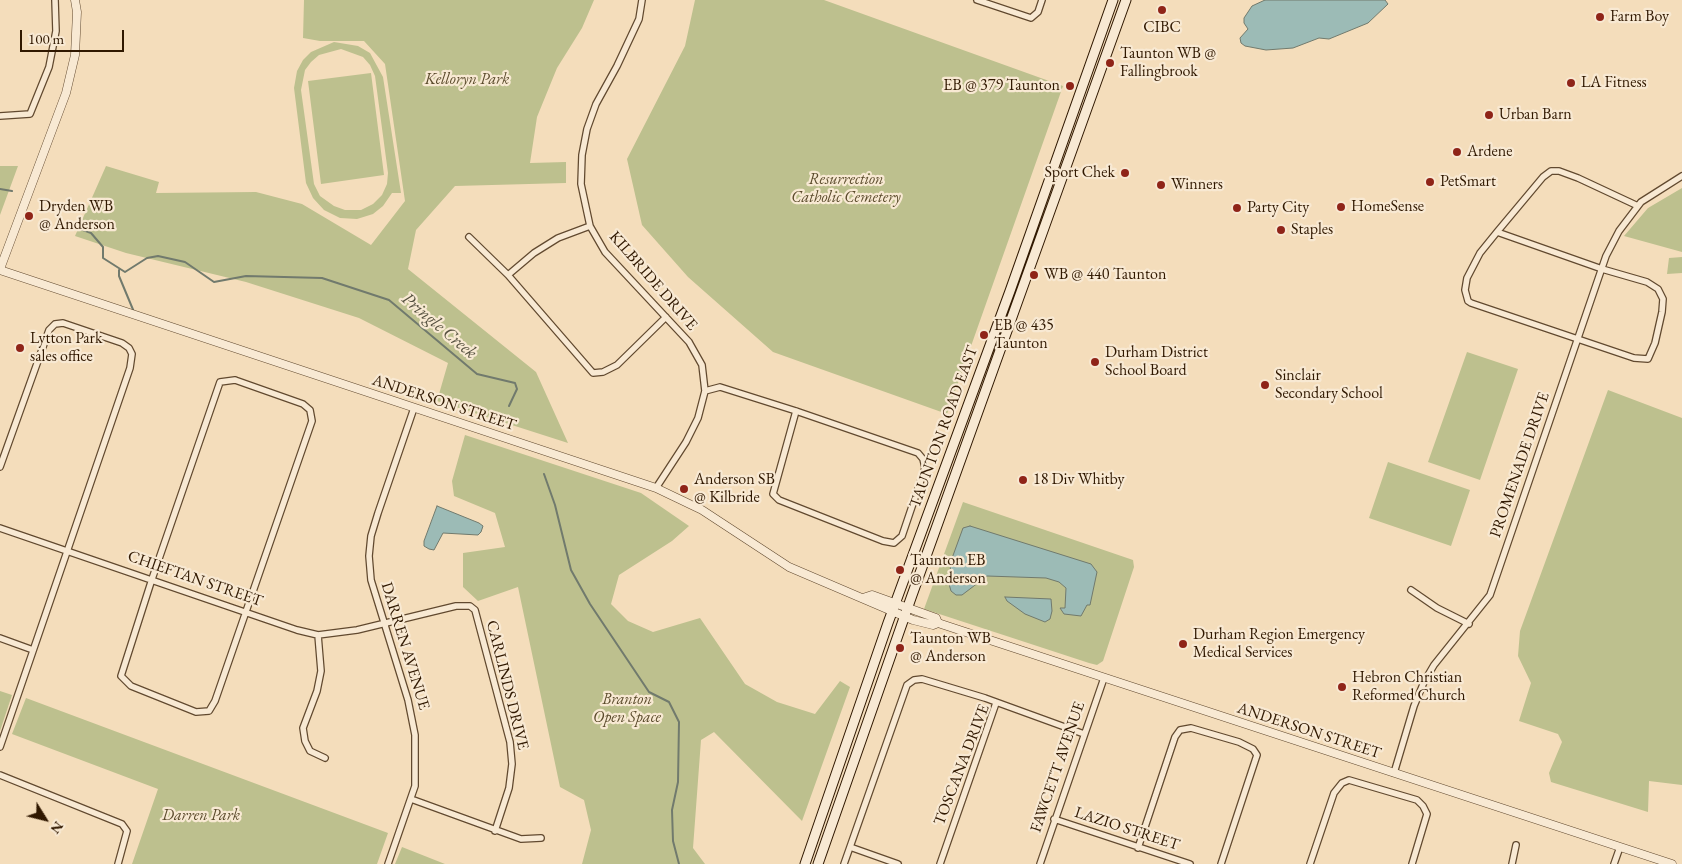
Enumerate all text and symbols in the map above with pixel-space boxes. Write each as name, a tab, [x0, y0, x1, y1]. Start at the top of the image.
marker: CIBC	[1156, 4, 1168, 16]
place label: Farm Boy	[1610, 7, 1669, 27]
marker: Farm Boy	[1594, 11, 1606, 23]
place label: CIBC	[1143, 18, 1181, 38]
scale bar	[22, 20, 126, 52]
text: 100 m	[28, 29, 64, 48]
place label: Taunton WB @ Fallingbrook	[1120, 44, 1216, 82]
marker: Taunton WB @ Fallingbrook	[1104, 57, 1116, 69]
park label: Kelloryn Park	[425, 70, 509, 90]
place label: LA Fitness	[1581, 73, 1647, 93]
place label: EB @ 379 Taunton	[943, 76, 1060, 96]
marker: LA Fitness	[1565, 77, 1577, 89]
marker: EB @ 379 Taunton	[1064, 80, 1076, 92]
place label: Urban Barn	[1499, 105, 1572, 125]
marker: Urban Barn	[1483, 109, 1495, 121]
place label: Ardene	[1467, 142, 1512, 162]
marker: Ardene	[1451, 146, 1463, 158]
place label: Sport Chek	[1044, 163, 1115, 183]
marker: Sport Chek	[1119, 167, 1131, 179]
park label: Resurrection Catholic Cemetery	[791, 170, 901, 208]
place label: PetSmart	[1440, 172, 1496, 192]
place label: Winners	[1171, 175, 1223, 195]
marker: PetSmart	[1424, 176, 1436, 188]
marker: Winners	[1155, 179, 1167, 191]
place label: Dryden WB @ Anderson	[39, 197, 115, 235]
place label: HomeSense	[1351, 197, 1424, 217]
place label: Party City	[1247, 198, 1309, 218]
marker: HomeSense	[1335, 201, 1347, 213]
marker: Party City	[1231, 202, 1243, 214]
marker: Dryden WB @ Anderson	[23, 210, 35, 222]
place label: Staples	[1291, 220, 1333, 240]
marker: Staples	[1275, 224, 1287, 236]
street label: KILBRIDE DRIVE	[605, 228, 701, 334]
place label: WB @ 440 Taunton	[1044, 265, 1166, 285]
marker: WB @ 440 Taunton	[1028, 269, 1040, 281]
water label: Pringle Creek	[397, 288, 481, 364]
place label: EB @ 435 Taunton	[994, 316, 1054, 354]
place label: Lytton Park sales office	[30, 329, 102, 367]
marker: EB @ 435 Taunton	[978, 329, 990, 341]
marker: Lytton Park sales office	[14, 342, 26, 354]
street label: TAUNTON ROAD EAST	[906, 343, 982, 511]
place label: Durham District School Board	[1105, 343, 1208, 381]
marker: Durham District School Board	[1089, 356, 1101, 368]
place label: Sinclair Secondary School	[1275, 366, 1383, 404]
street label: ANDERSON STREET	[370, 371, 518, 435]
marker: Sinclair Secondary School	[1259, 379, 1271, 391]
street label: PROMENADE DRIVE	[1486, 390, 1554, 540]
place label: Anderson SB @ Kilbride	[694, 470, 775, 508]
place label: 18 Div Whitby	[1033, 470, 1124, 490]
marker: 18 Div Whitby	[1017, 474, 1029, 486]
marker: Anderson SB @ Kilbride	[678, 483, 690, 495]
street label: CHIEFTAN STREET	[125, 547, 265, 611]
place label: Taunton EB @ Anderson	[910, 551, 986, 589]
marker: Taunton EB @ Anderson	[894, 564, 906, 576]
street label: DARREN AVENUE	[376, 580, 434, 712]
street label: CARLINDS DRIVE	[482, 618, 532, 752]
place label: Durham Region Emergency Medical Services	[1193, 625, 1365, 663]
place label: Taunton WB @ Anderson	[910, 629, 991, 667]
marker: Durham Region Emergency Medical Services	[1177, 638, 1189, 650]
marker: Taunton WB @ Anderson	[894, 642, 906, 654]
place label: Hebron Christian Reformed Church	[1352, 668, 1466, 706]
marker: Hebron Christian Reformed Church	[1336, 681, 1348, 693]
park label: Branton Open Space	[593, 690, 661, 728]
street label: FAWCETT AVENUE	[1027, 699, 1089, 835]
street label: ANDERSON STREET	[1235, 699, 1383, 763]
street label: TOSCANA DRIVE	[930, 702, 994, 828]
north arrow	[20, 794, 70, 844]
street label: LAZIO STREET	[1072, 803, 1182, 855]
park label: Darren Park	[162, 806, 240, 826]
text: N	[47, 818, 68, 838]

